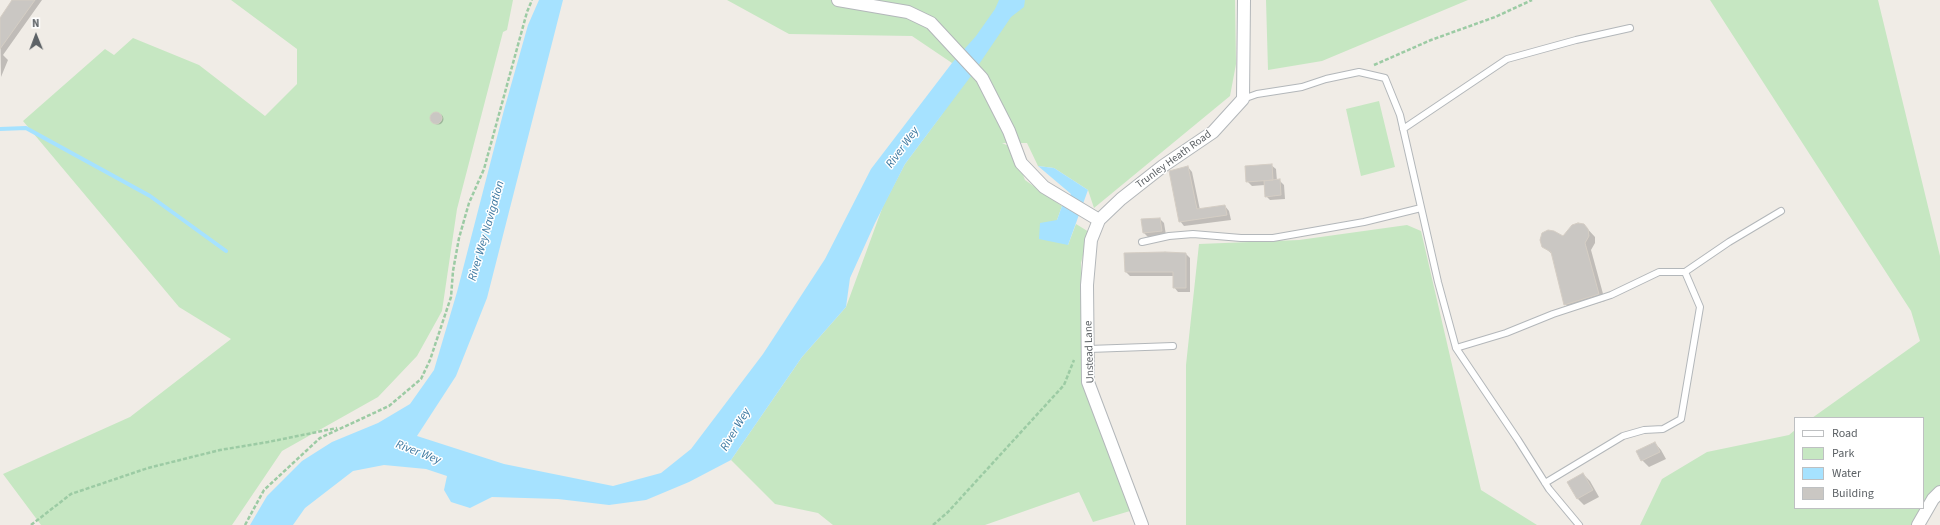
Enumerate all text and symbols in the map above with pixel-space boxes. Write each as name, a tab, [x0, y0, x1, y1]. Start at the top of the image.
north arrow	[16, 16, 56, 56]
text: N	[32, 16, 40, 31]
water label: River Wey	[883, 125, 923, 171]
street label: Trunley Heath Road	[1134, 128, 1214, 192]
water label: River Wey Navigation	[466, 179, 508, 283]
street label: Unstead Lane	[1082, 320, 1098, 384]
water label: River Wey	[718, 406, 754, 454]
legend	[1794, 417, 1924, 509]
text: Road	[1832, 425, 1858, 442]
water label: River Wey	[393, 438, 443, 468]
text: Park	[1832, 445, 1854, 462]
text: Water	[1832, 465, 1861, 482]
text: Building	[1832, 485, 1874, 502]

